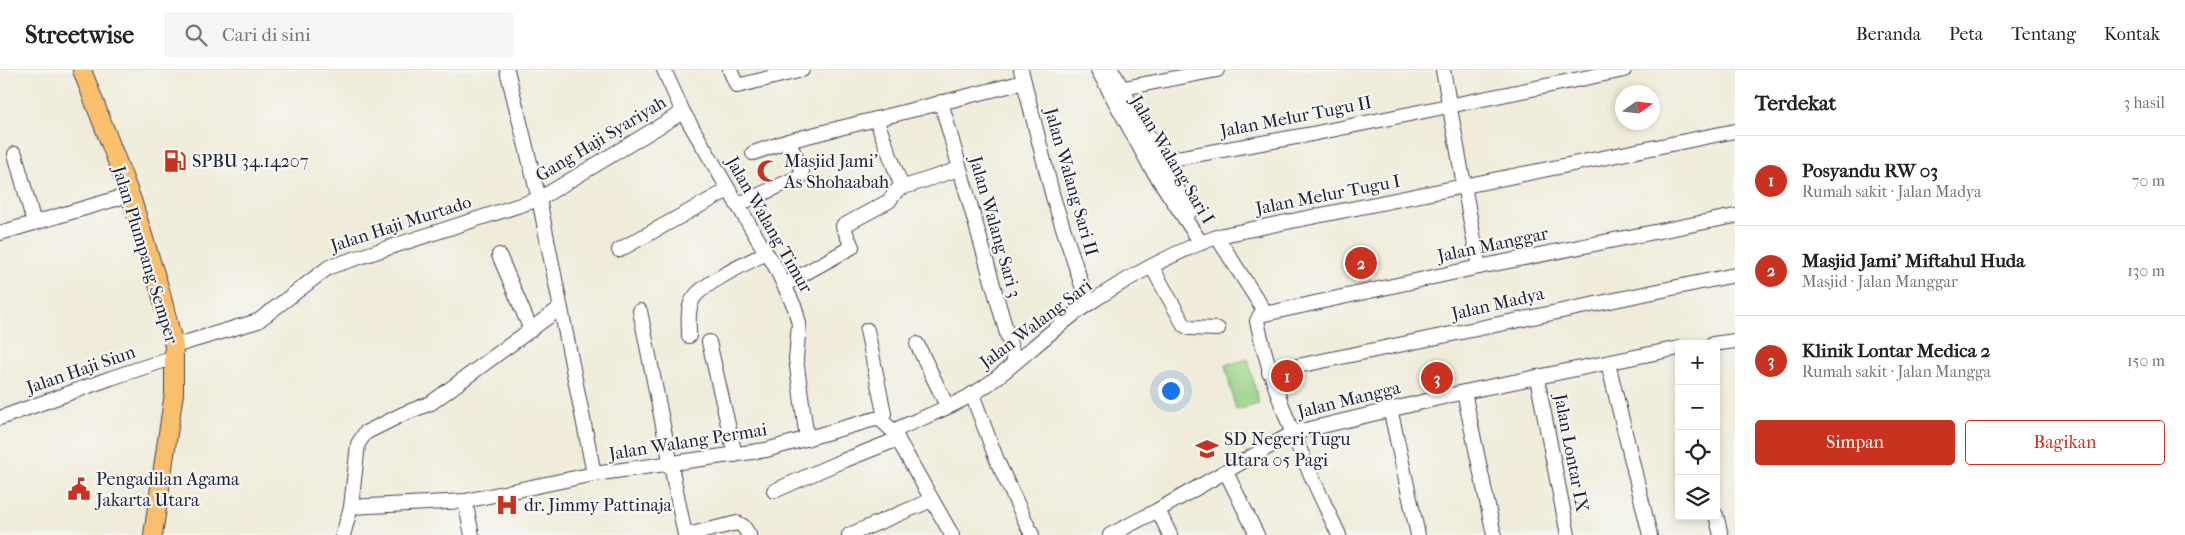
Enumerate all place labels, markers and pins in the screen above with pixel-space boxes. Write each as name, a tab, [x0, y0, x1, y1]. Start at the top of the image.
fuel station icon: SPBU 34.14207	[162, 148, 188, 174]
place label: SPBU 34.14207	[192, 151, 309, 172]
place label: Masjid Jami' As Shohaabah	[783, 151, 889, 193]
mosque icon: Masjid Jami' As Shohaabah	[755, 158, 781, 184]
pin: 2	[1345, 244, 1377, 282]
pin: 1	[1271, 357, 1303, 395]
pin: 3	[1421, 359, 1453, 397]
place label: SD Negeri Tugu Utara 05 Pagi	[1224, 429, 1350, 471]
school or university icon: SD Negeri Tugu Utara 05 Pagi	[1194, 436, 1220, 462]
place label: Pengadilan Agama Jakarta Utara	[94, 469, 240, 511]
public building icon: Pengadilan Agama Jakarta Utara	[66, 476, 92, 502]
hospital icon: dr. Jimmy Pattinaja	[494, 492, 520, 518]
place label: dr. Jimmy Pattinaja	[524, 495, 673, 516]

